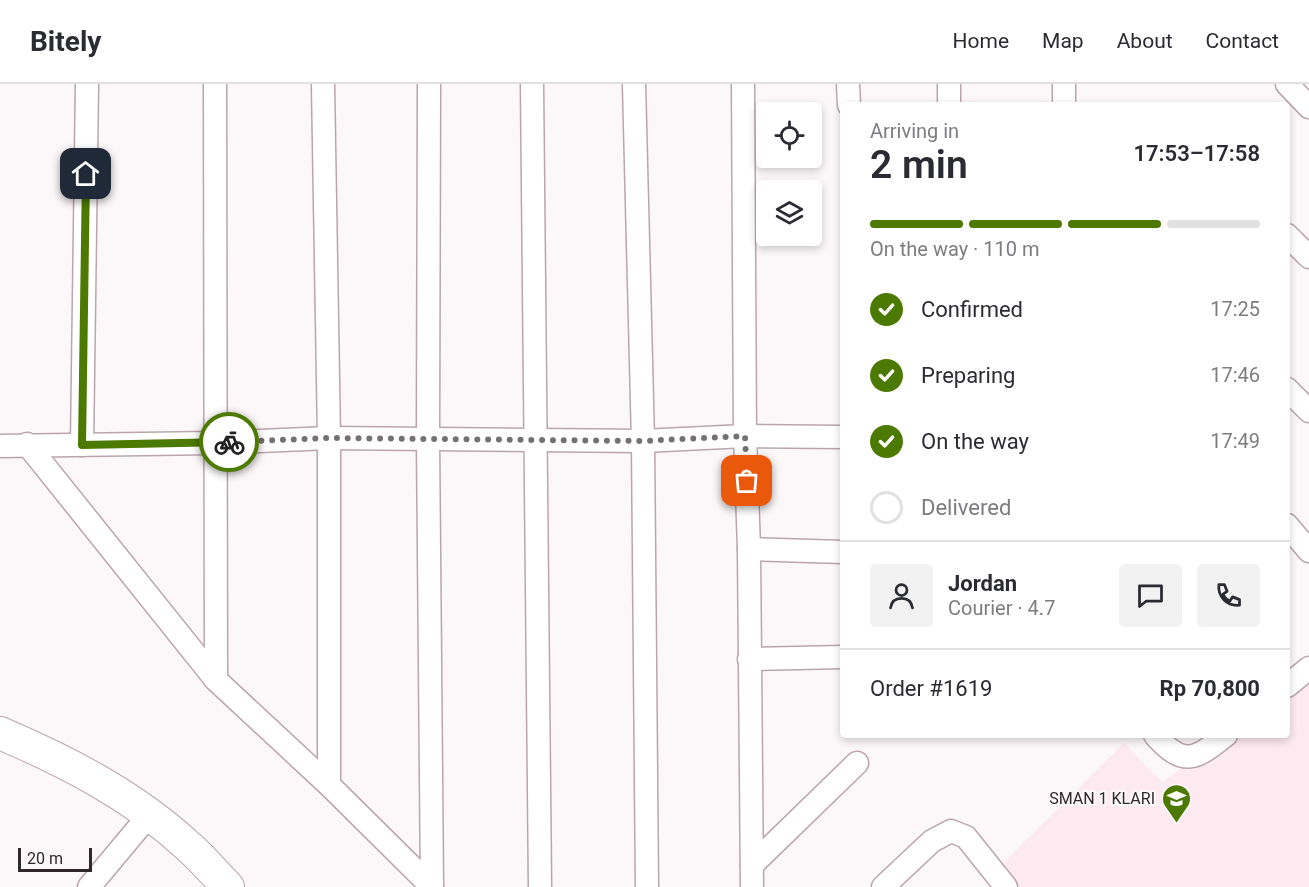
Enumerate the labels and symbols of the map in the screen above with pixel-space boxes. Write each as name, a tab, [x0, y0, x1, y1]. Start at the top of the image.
pin	[60, 148, 111, 199]
courier	[199, 412, 259, 472]
pin	[721, 455, 772, 506]
school or university icon: SMAN 1 KLARI	[1160, 782, 1192, 824]
place label: SMAN 1 KLARI	[1049, 789, 1155, 808]
scale bar	[18, 845, 92, 872]

